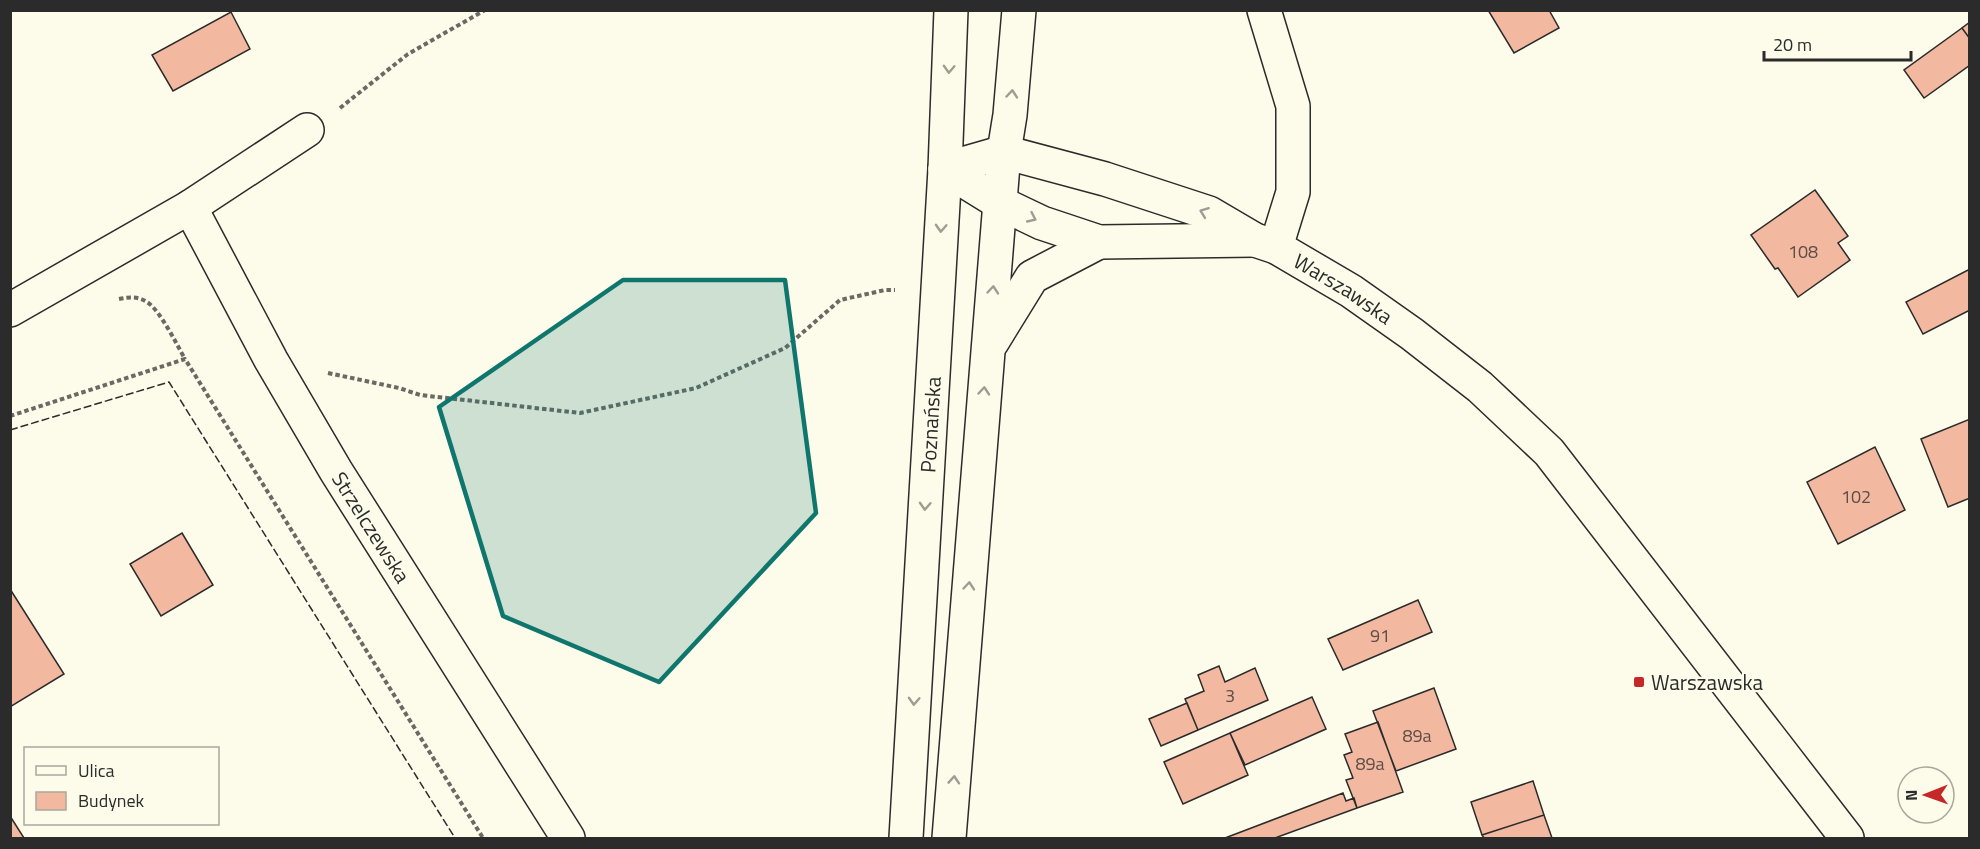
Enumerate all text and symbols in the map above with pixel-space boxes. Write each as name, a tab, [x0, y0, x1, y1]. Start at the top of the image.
scale bar	[1764, 24, 1911, 62]
text: 20 m	[1773, 31, 1812, 58]
one-way arrow	[943, 64, 955, 73]
one-way arrow	[1005, 89, 1018, 98]
one-way arrow	[1199, 207, 1210, 219]
one-way arrow	[1026, 211, 1037, 223]
one-way arrow	[935, 223, 948, 232]
house number: 108	[1788, 238, 1818, 265]
street label: Warszawska	[1288, 245, 1400, 332]
one-way arrow	[986, 285, 999, 294]
street label: Poznańska	[911, 375, 949, 474]
one-way arrow	[978, 387, 991, 396]
street label: Strzelczewska	[324, 465, 419, 589]
house number: 102	[1841, 483, 1871, 510]
one-way arrow	[919, 502, 932, 511]
one-way arrow	[962, 581, 975, 590]
house number: 91	[1370, 622, 1390, 649]
place label: Warszawska	[1651, 666, 1764, 698]
marker: Warszawska	[1632, 675, 1646, 689]
house number: 3	[1225, 682, 1235, 709]
one-way arrow	[908, 696, 921, 705]
house number: 89a	[1402, 722, 1432, 749]
legend	[24, 747, 219, 825]
house number: 89a	[1355, 750, 1385, 777]
text: Ulica	[78, 757, 115, 784]
north arrow	[1896, 765, 1956, 825]
one-way arrow	[947, 776, 960, 785]
text: Budynek	[78, 787, 145, 814]
text: N	[1899, 790, 1923, 801]

